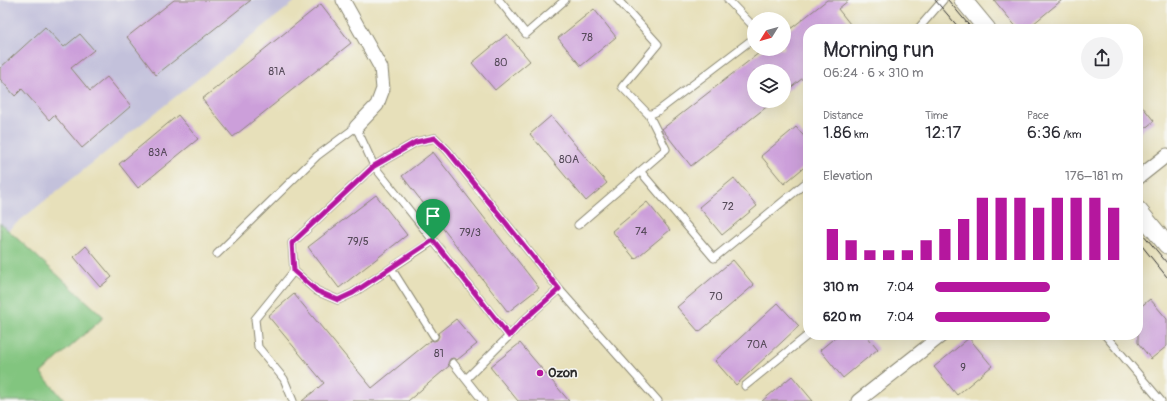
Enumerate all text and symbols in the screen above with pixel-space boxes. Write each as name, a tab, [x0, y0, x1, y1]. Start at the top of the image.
north arrow	[747, 12, 791, 56]
map controls	[747, 12, 791, 108]
house number: 78	[581, 31, 593, 44]
text: Morning run	[823, 36, 934, 64]
button: share	[1081, 37, 1123, 79]
house number: 80	[494, 56, 508, 69]
button: layers	[747, 64, 791, 108]
house number: 81А	[269, 65, 285, 78]
text: 06:24 · 6 × 310 m	[823, 65, 924, 81]
text: Distance	[823, 109, 863, 122]
text: Time	[925, 109, 948, 122]
text: Pace	[1027, 109, 1049, 122]
text: 1.86	[823, 122, 852, 143]
text: 12:17	[925, 122, 961, 143]
text: 6:36	[1027, 122, 1061, 143]
text: km	[852, 128, 869, 141]
text: /km	[1061, 128, 1082, 141]
house number: 83А	[149, 146, 167, 159]
house number: 80А	[559, 153, 579, 166]
text: Elevation	[823, 168, 873, 184]
text: 176–181 m	[1065, 168, 1123, 184]
pin	[416, 199, 450, 240]
house number: 72	[722, 200, 734, 213]
icon: arrive	[422, 205, 444, 227]
house number: 74	[635, 225, 648, 238]
house number: 79/3	[459, 226, 481, 239]
house number: 79/5	[347, 235, 369, 248]
text: 310 m	[823, 279, 859, 295]
text: 7:04	[887, 279, 914, 295]
house number: 70	[709, 290, 723, 303]
text: 620 m	[823, 309, 861, 325]
text: 7:04	[887, 309, 914, 325]
house number: 70А	[747, 338, 767, 351]
house number: 81	[434, 347, 444, 360]
house number: 9	[960, 361, 966, 374]
place label: Ozon	[548, 365, 578, 381]
marker: Ozon	[535, 368, 545, 378]

